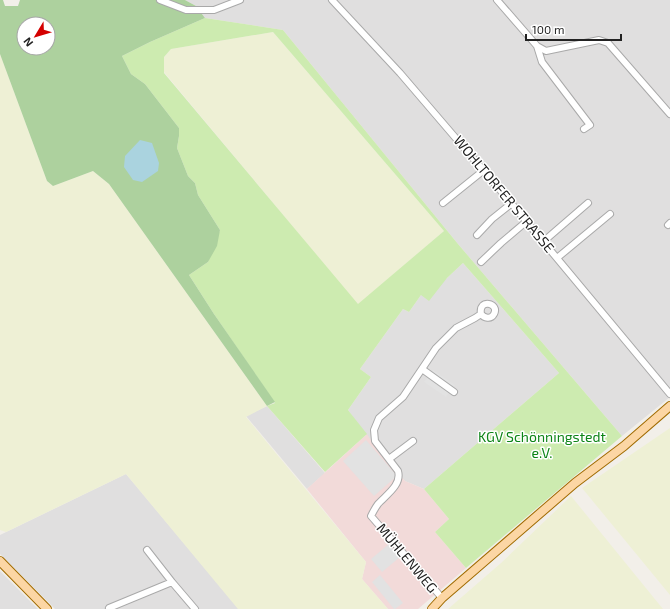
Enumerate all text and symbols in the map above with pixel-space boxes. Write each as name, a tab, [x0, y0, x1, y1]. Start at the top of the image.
north arrow	[16, 16, 56, 56]
scale bar	[526, 16, 621, 42]
text: 100 m	[532, 22, 564, 36]
text: N	[20, 35, 35, 50]
street label: WOHLTORFER STRASSE	[450, 132, 558, 256]
park label: KGV Schönningstedt e.V.	[478, 428, 606, 461]
street label: MÜHLENWEG	[373, 519, 441, 596]

